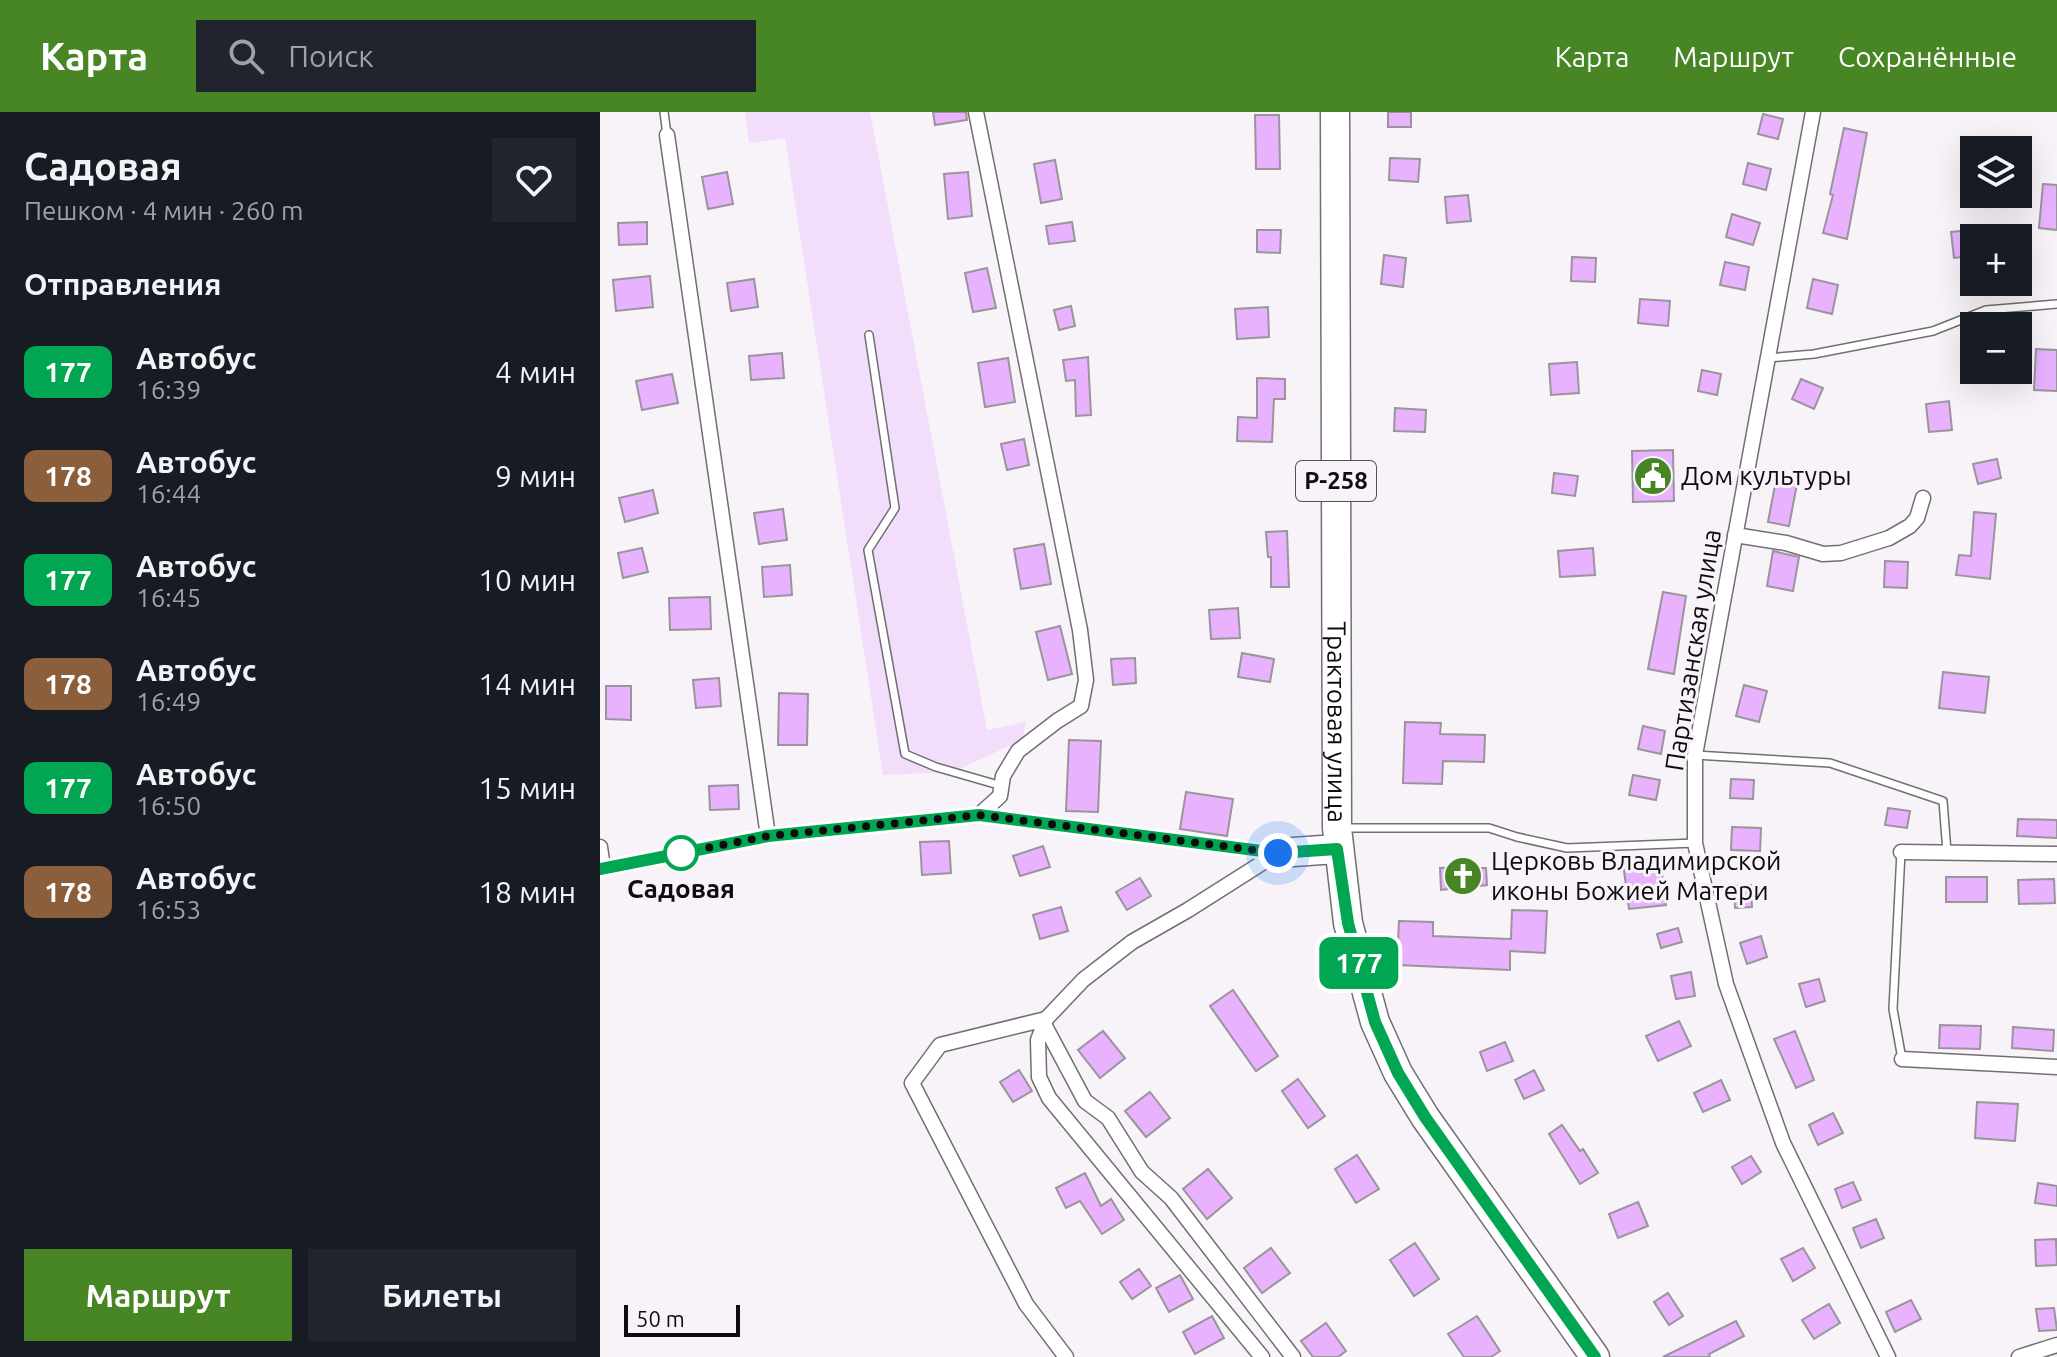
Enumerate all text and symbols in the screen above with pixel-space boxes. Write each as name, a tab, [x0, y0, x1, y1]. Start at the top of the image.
search box	[196, 20, 756, 92]
icon: search	[224, 34, 268, 78]
text: Карта	[40, 35, 148, 77]
text: Поиск	[288, 39, 374, 73]
text: Карта	[1555, 41, 1629, 72]
text: Маршрут	[1673, 41, 1794, 72]
text: Сохранённые	[1838, 41, 2017, 72]
map controls	[1960, 136, 2032, 384]
button: layers	[1960, 136, 2032, 208]
button: heart	[492, 138, 576, 222]
text: Садовая	[24, 145, 182, 187]
text: Пешком · 4 мин · 260 m	[24, 196, 303, 225]
button: +	[1960, 224, 2032, 296]
text: Отправления	[24, 267, 221, 301]
button: −	[1960, 312, 2032, 384]
text: Автобус	[136, 341, 256, 375]
text: 4 мин	[495, 355, 576, 389]
text: 177	[44, 356, 92, 387]
text: 16:39	[136, 375, 201, 404]
text: Автобус	[136, 445, 256, 479]
public building icon: Дом культуры	[1632, 455, 1674, 497]
text: 9 мин	[495, 459, 576, 493]
text: 178	[44, 460, 92, 491]
road number: Р-258	[1296, 461, 1376, 501]
place label: Дом культуры	[1681, 461, 1852, 490]
text: 16:44	[136, 479, 201, 508]
street label: Партизанская улица	[1659, 527, 1726, 773]
text: Автобус	[136, 549, 256, 583]
text: 10 мин	[478, 563, 576, 597]
text: 177	[44, 564, 92, 595]
text: 16:45	[136, 583, 201, 612]
street label: Трактовая улица	[1322, 621, 1352, 823]
text: Автобус	[136, 653, 256, 687]
text: 14 мин	[478, 667, 576, 701]
text: 178	[44, 668, 92, 699]
text: 16:49	[136, 687, 201, 716]
text: Автобус	[136, 757, 256, 791]
text: 15 мин	[478, 771, 576, 805]
text: 177	[44, 772, 92, 803]
text: 16:50	[136, 791, 201, 820]
your location	[1258, 833, 1298, 873]
marker: Садовая	[664, 836, 698, 870]
place label: Церковь Владимирской иконы Божией Матери	[1491, 846, 1782, 905]
church icon: Церковь Владимирской иконы Божией Матери	[1442, 855, 1484, 897]
text: Автобус	[136, 861, 256, 895]
place label: Садовая	[627, 874, 735, 903]
text: 18 мин	[478, 875, 576, 909]
text: 178	[44, 876, 92, 907]
text: 16:53	[136, 895, 201, 924]
line badge: 177	[1313, 937, 1405, 989]
text: 177	[1335, 947, 1383, 978]
button: Маршрут	[24, 1249, 292, 1341]
button: Билеты	[308, 1249, 576, 1341]
scale bar	[624, 1301, 740, 1337]
text: 50 m	[636, 1306, 685, 1331]

